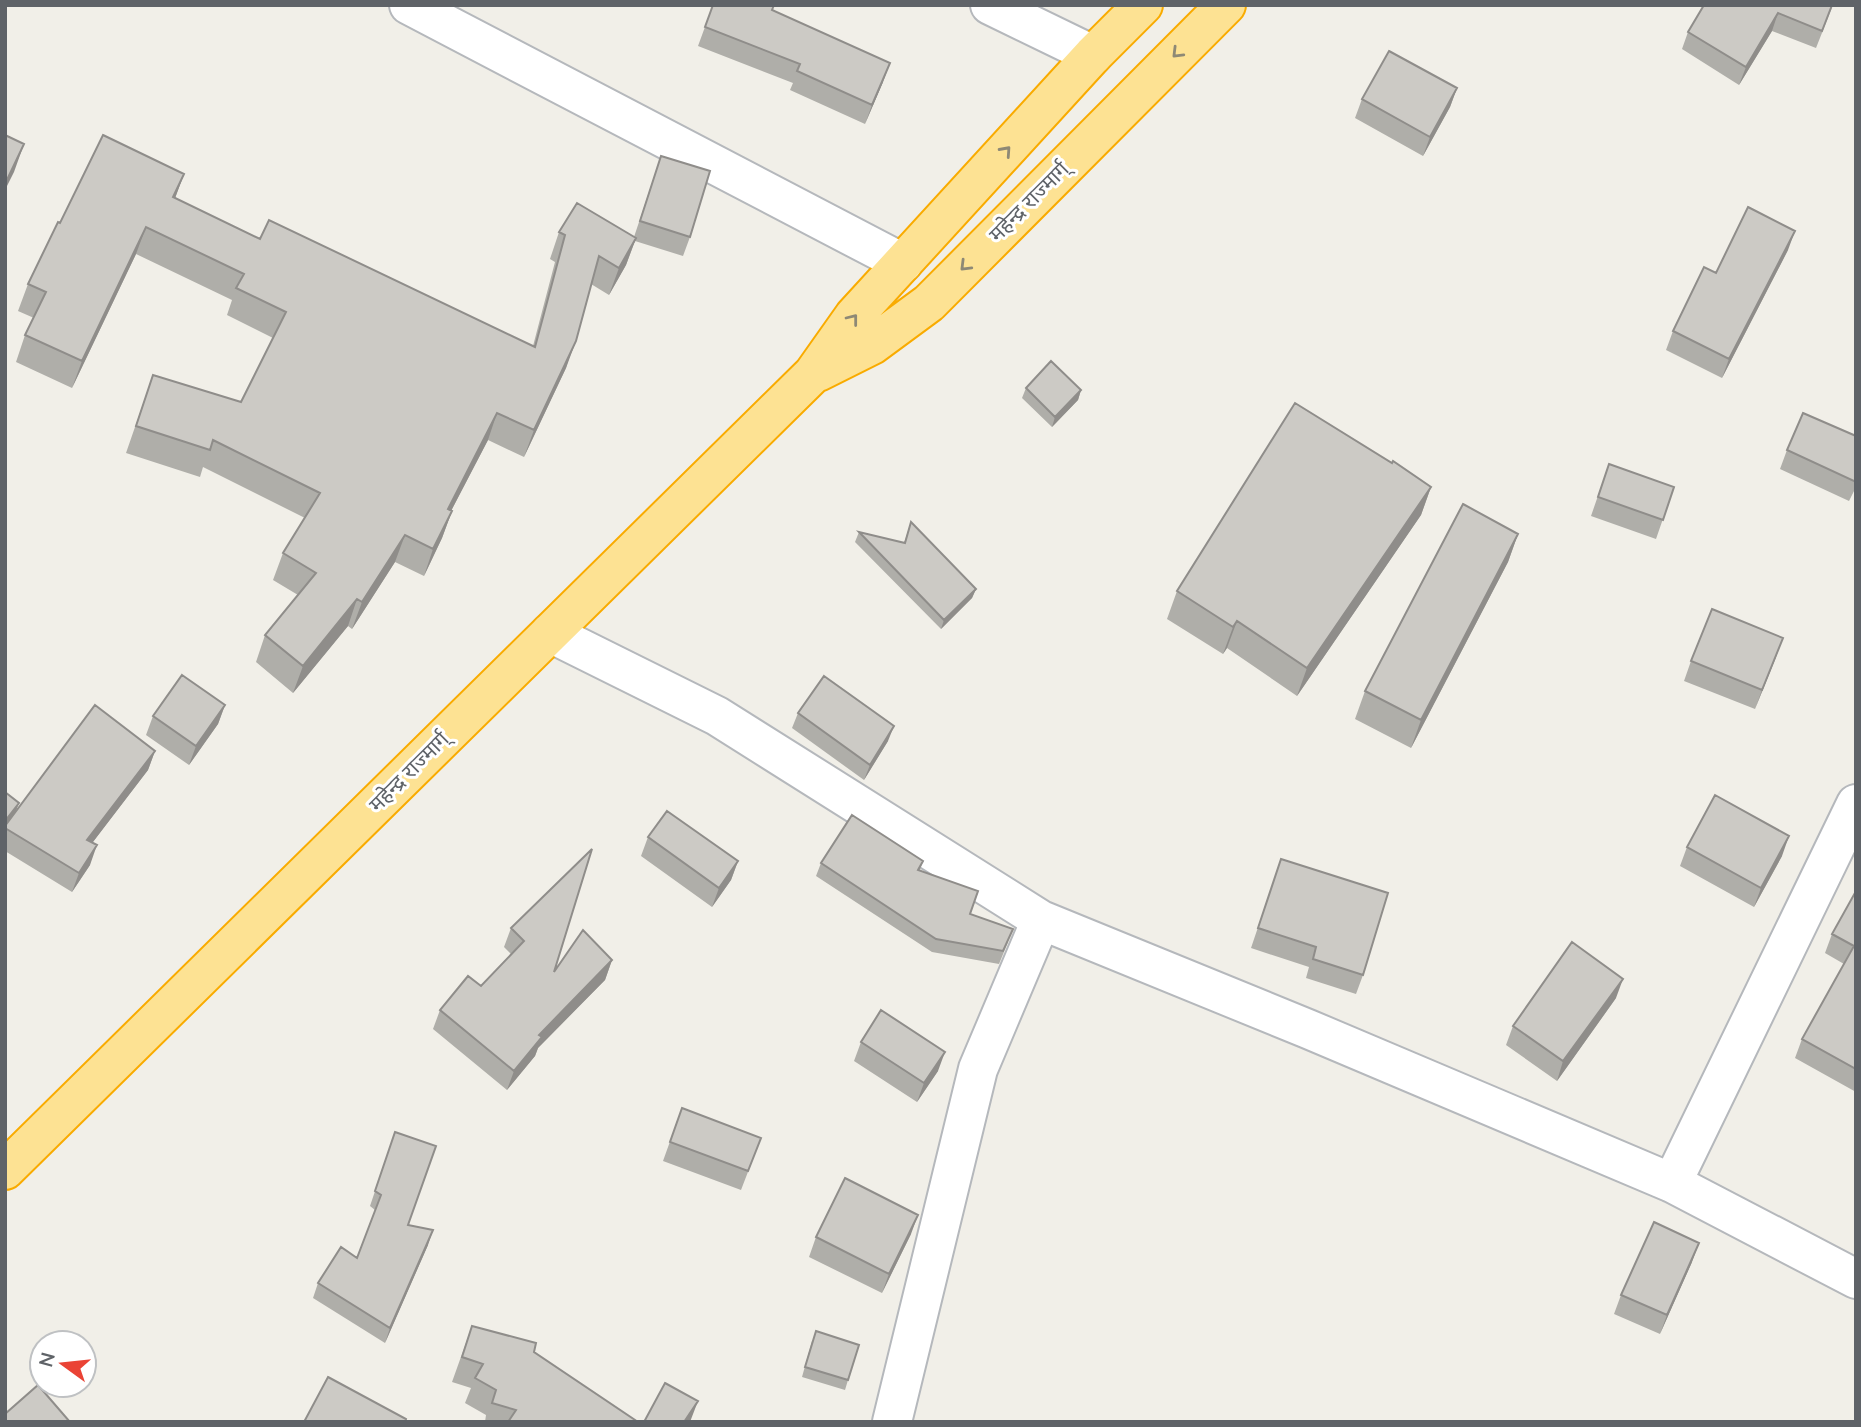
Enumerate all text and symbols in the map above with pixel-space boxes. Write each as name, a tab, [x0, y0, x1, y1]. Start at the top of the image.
one-way arrow	[1173, 45, 1186, 58]
one-way arrow	[997, 146, 1010, 159]
street label: महेन्द्र राज्मार्ग्	[983, 154, 1077, 248]
one-way arrow	[960, 258, 973, 271]
one-way arrow	[844, 314, 857, 326]
street label: महेन्द्र राज्मार्ग्	[363, 724, 457, 818]
north arrow	[28, 1329, 98, 1399]
text: N	[33, 1350, 62, 1370]

